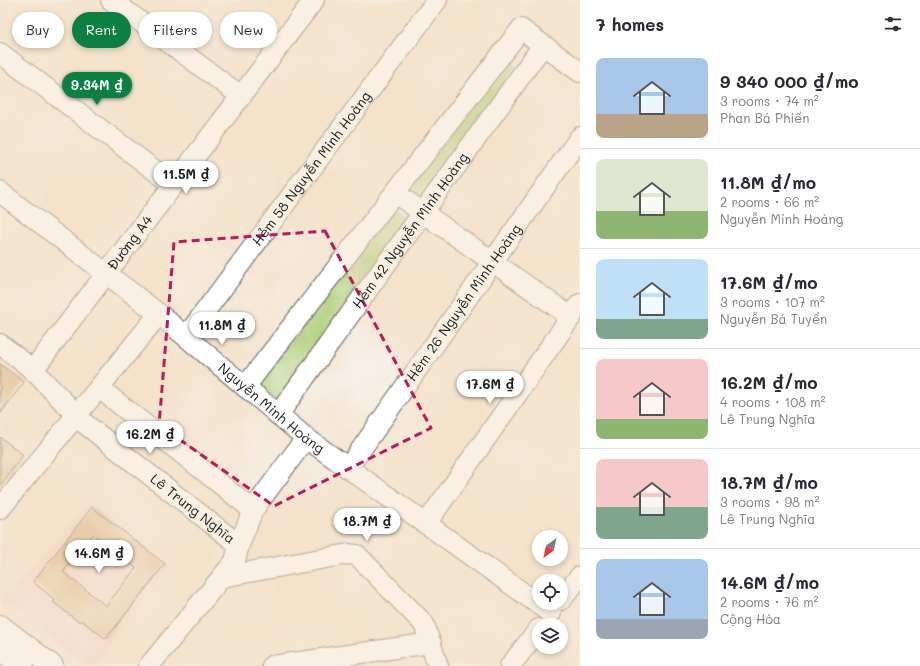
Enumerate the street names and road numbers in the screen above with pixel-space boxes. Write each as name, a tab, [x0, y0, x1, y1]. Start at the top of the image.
street label: Hẻm 58 Nguyễn Minh Hoàng	[247, 87, 375, 249]
street label: Hẻm 42 Nguyễn Minh Hoàng	[347, 148, 472, 312]
street label: Đường A4	[102, 210, 157, 274]
street label: Hẻm 26 Nguyễn Minh Hoàng	[402, 220, 525, 385]
street label: Nguyễn Minh Hoàng	[214, 358, 329, 457]
street label: Lê Trung Nghĩa	[147, 469, 239, 548]

